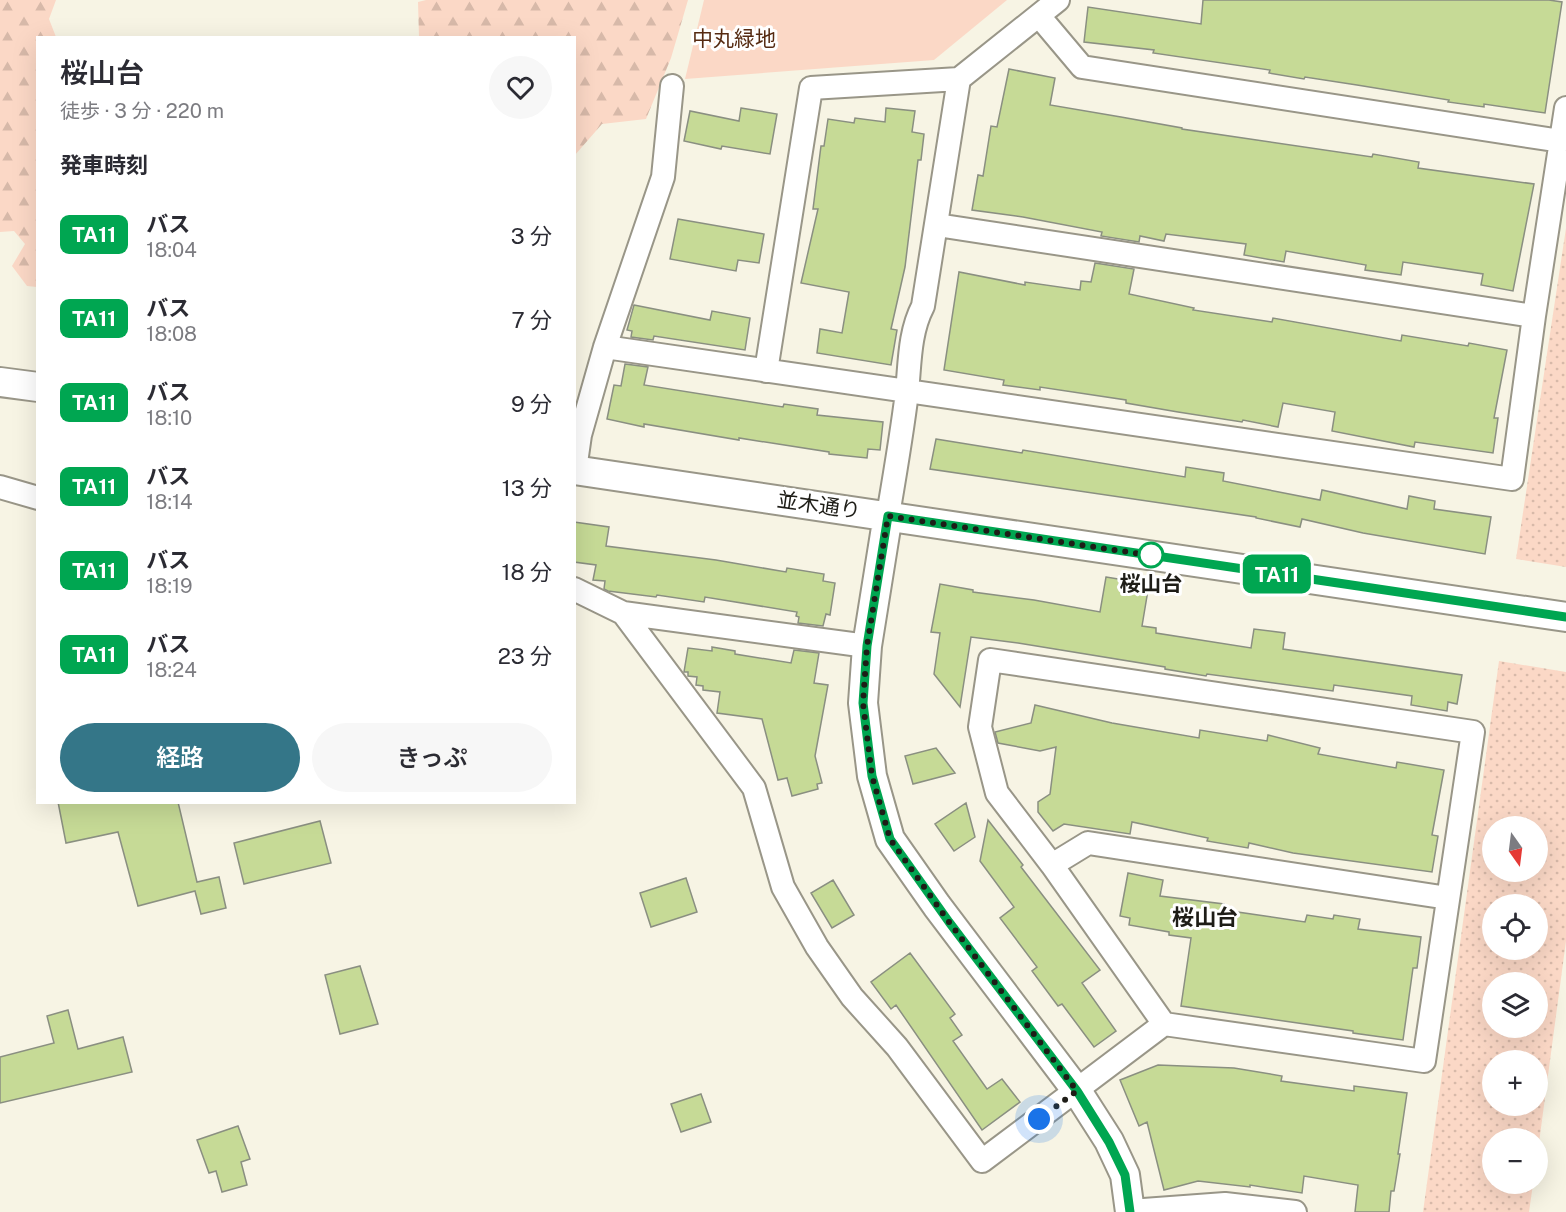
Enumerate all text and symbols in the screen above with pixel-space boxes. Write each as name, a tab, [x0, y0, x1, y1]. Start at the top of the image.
park label: 中丸緑地	[692, 26, 776, 51]
text: 桜山台	[60, 56, 144, 89]
button: heart	[489, 56, 552, 119]
text: 徒歩 · 3 分 · 220 m	[60, 99, 224, 123]
text: 発車時刻	[60, 152, 148, 178]
text: バス	[146, 211, 190, 237]
text: TA11	[72, 222, 116, 247]
text: 3 分	[511, 223, 552, 249]
text: 18:04	[146, 238, 197, 262]
text: バス	[146, 295, 190, 321]
text: TA11	[72, 306, 116, 331]
text: 7 分	[511, 307, 552, 333]
text: 18:08	[146, 322, 197, 346]
text: バス	[146, 379, 190, 405]
text: TA11	[72, 390, 116, 415]
text: 9 分	[511, 391, 552, 417]
text: 18:10	[146, 406, 192, 430]
text: バス	[146, 463, 190, 489]
text: TA11	[72, 474, 116, 499]
text: 13 分	[502, 475, 552, 501]
street label: 並木通り	[776, 487, 862, 523]
text: 18:14	[146, 490, 193, 514]
marker: 桜山台	[1138, 542, 1164, 568]
text: バス	[146, 547, 190, 573]
line badge: TA11	[1235, 554, 1319, 594]
text: TA11	[72, 558, 116, 583]
text: 18 分	[501, 559, 552, 585]
text: TA11	[1255, 562, 1299, 587]
place label: 桜山台	[1120, 571, 1183, 596]
text: 18:19	[146, 574, 193, 598]
text: バス	[146, 631, 190, 657]
text: TA11	[72, 642, 116, 667]
text: 23 分	[498, 643, 552, 669]
text: 18:24	[146, 658, 197, 682]
button: 経路	[60, 723, 300, 792]
button: きっぷ	[312, 723, 552, 792]
north arrow	[1482, 816, 1548, 882]
map controls	[1482, 816, 1548, 1194]
button: locate	[1482, 894, 1548, 960]
district label: 桜山台	[1172, 904, 1238, 930]
button: layers	[1482, 972, 1548, 1038]
button: +	[1482, 1050, 1548, 1116]
your location	[1024, 1104, 1054, 1134]
button: −	[1482, 1128, 1548, 1194]

